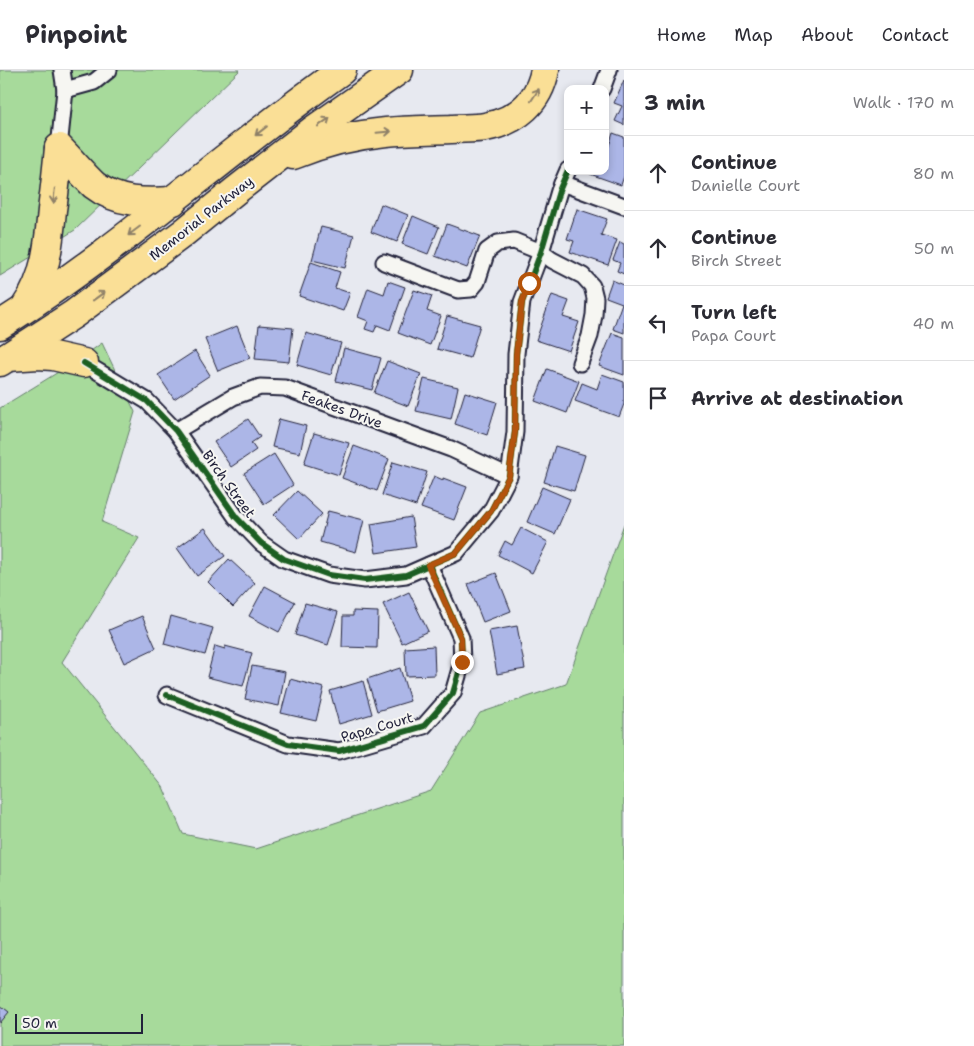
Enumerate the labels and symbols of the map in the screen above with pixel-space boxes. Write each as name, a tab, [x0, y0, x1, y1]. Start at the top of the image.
one-way arrow	[530, 88, 540, 102]
one-way arrow	[317, 117, 331, 127]
one-way arrow	[255, 125, 268, 136]
one-way arrow	[376, 128, 392, 137]
street label: Memorial Parkway	[145, 172, 257, 264]
one-way arrow	[49, 188, 59, 204]
one-way arrow	[127, 226, 141, 236]
route start	[518, 272, 541, 295]
one-way arrow	[92, 291, 106, 301]
street label: Feakes Drive	[299, 386, 385, 432]
street label: Birch Street	[198, 447, 260, 521]
route end	[451, 651, 474, 674]
street label: Papa Court	[339, 708, 415, 746]
scale bar	[15, 1011, 142, 1034]

